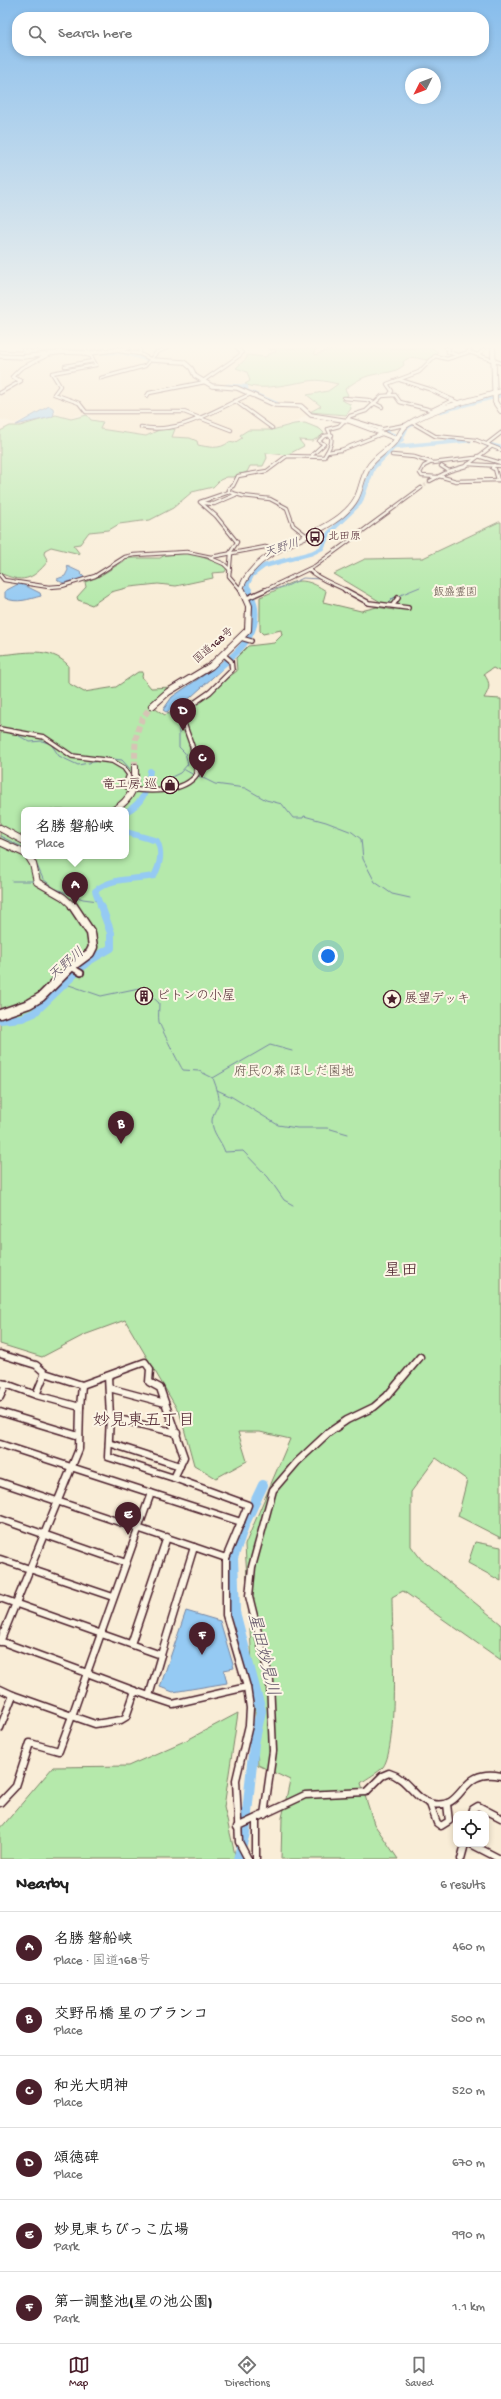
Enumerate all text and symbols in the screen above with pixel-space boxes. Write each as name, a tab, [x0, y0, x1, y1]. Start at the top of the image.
search box	[12, 12, 489, 56]
icon: search	[26, 23, 48, 45]
text: Search here	[58, 25, 132, 43]
north arrow	[405, 68, 441, 104]
bus stop icon: 北田原	[305, 527, 325, 547]
place label: 北田原	[328, 530, 361, 543]
water label: 天野川	[262, 536, 301, 561]
park label: 飯盛霊園	[433, 586, 477, 599]
street label: 国道168号	[191, 625, 236, 667]
pin: D	[170, 698, 196, 731]
pin: C	[189, 745, 215, 778]
shop icon: 竜工房 巡	[160, 775, 180, 795]
place label: 竜工房 巡	[102, 777, 157, 793]
popup	[21, 807, 129, 859]
text: 名勝 磐船峡	[36, 819, 114, 837]
text: Place	[36, 837, 64, 852]
pin: A	[62, 872, 88, 905]
water label: 天野川	[46, 945, 88, 985]
your location	[318, 946, 338, 966]
building icon: ピトンの小屋	[134, 986, 154, 1006]
place label: ピトンの小屋	[157, 988, 235, 1004]
place icon: 展望デッキ	[382, 989, 402, 1009]
place label: 展望デッキ	[405, 991, 470, 1007]
park label: 府民の森 ほしだ園地	[234, 1064, 354, 1080]
pin: B	[108, 1111, 134, 1144]
district label: 星田	[384, 1262, 418, 1282]
district label: 妙見東五丁目	[93, 1411, 195, 1432]
pin: E	[115, 1502, 141, 1535]
water label: 星田妙見川	[242, 1611, 283, 1699]
pin: F	[189, 1622, 215, 1655]
map controls	[453, 1811, 489, 1847]
button: locate	[453, 1811, 489, 1847]
text: Nearby	[16, 1875, 69, 1895]
text: 6 results	[440, 1878, 485, 1893]
text: 名勝 磐船峡	[54, 1931, 133, 1949]
text: A	[25, 1940, 33, 1955]
text: 460 m	[453, 1940, 485, 1955]
text: Place · 国道168号	[54, 1954, 151, 1969]
text: 交野吊橋 星のブランコ	[54, 2006, 208, 2024]
text: B	[26, 2012, 32, 2027]
text: 500 m	[451, 2012, 485, 2027]
text: Place	[54, 2024, 82, 2039]
text: 和光大明神	[54, 2078, 129, 2096]
text: C	[25, 2084, 33, 2099]
text: 520 m	[452, 2084, 485, 2099]
text: Place	[54, 2096, 82, 2111]
text: 頌徳碑	[54, 2150, 99, 2168]
text: D	[25, 2156, 33, 2171]
text: 670 m	[452, 2156, 485, 2171]
text: Place	[54, 2168, 82, 2183]
text: 妙見東ちびっこ広場	[54, 2222, 189, 2240]
text: E	[25, 2228, 33, 2243]
text: 990 m	[452, 2228, 485, 2243]
text: Park	[54, 2240, 79, 2255]
text: 第一調整池(星の池公園)	[54, 2294, 213, 2312]
text: F	[26, 2300, 32, 2315]
text: 1.1 km	[452, 2300, 485, 2315]
text: Park	[54, 2312, 79, 2327]
tab: Map	[68, 2354, 90, 2390]
tab: Directions	[225, 2354, 270, 2390]
tab: Saved	[405, 2354, 433, 2390]

